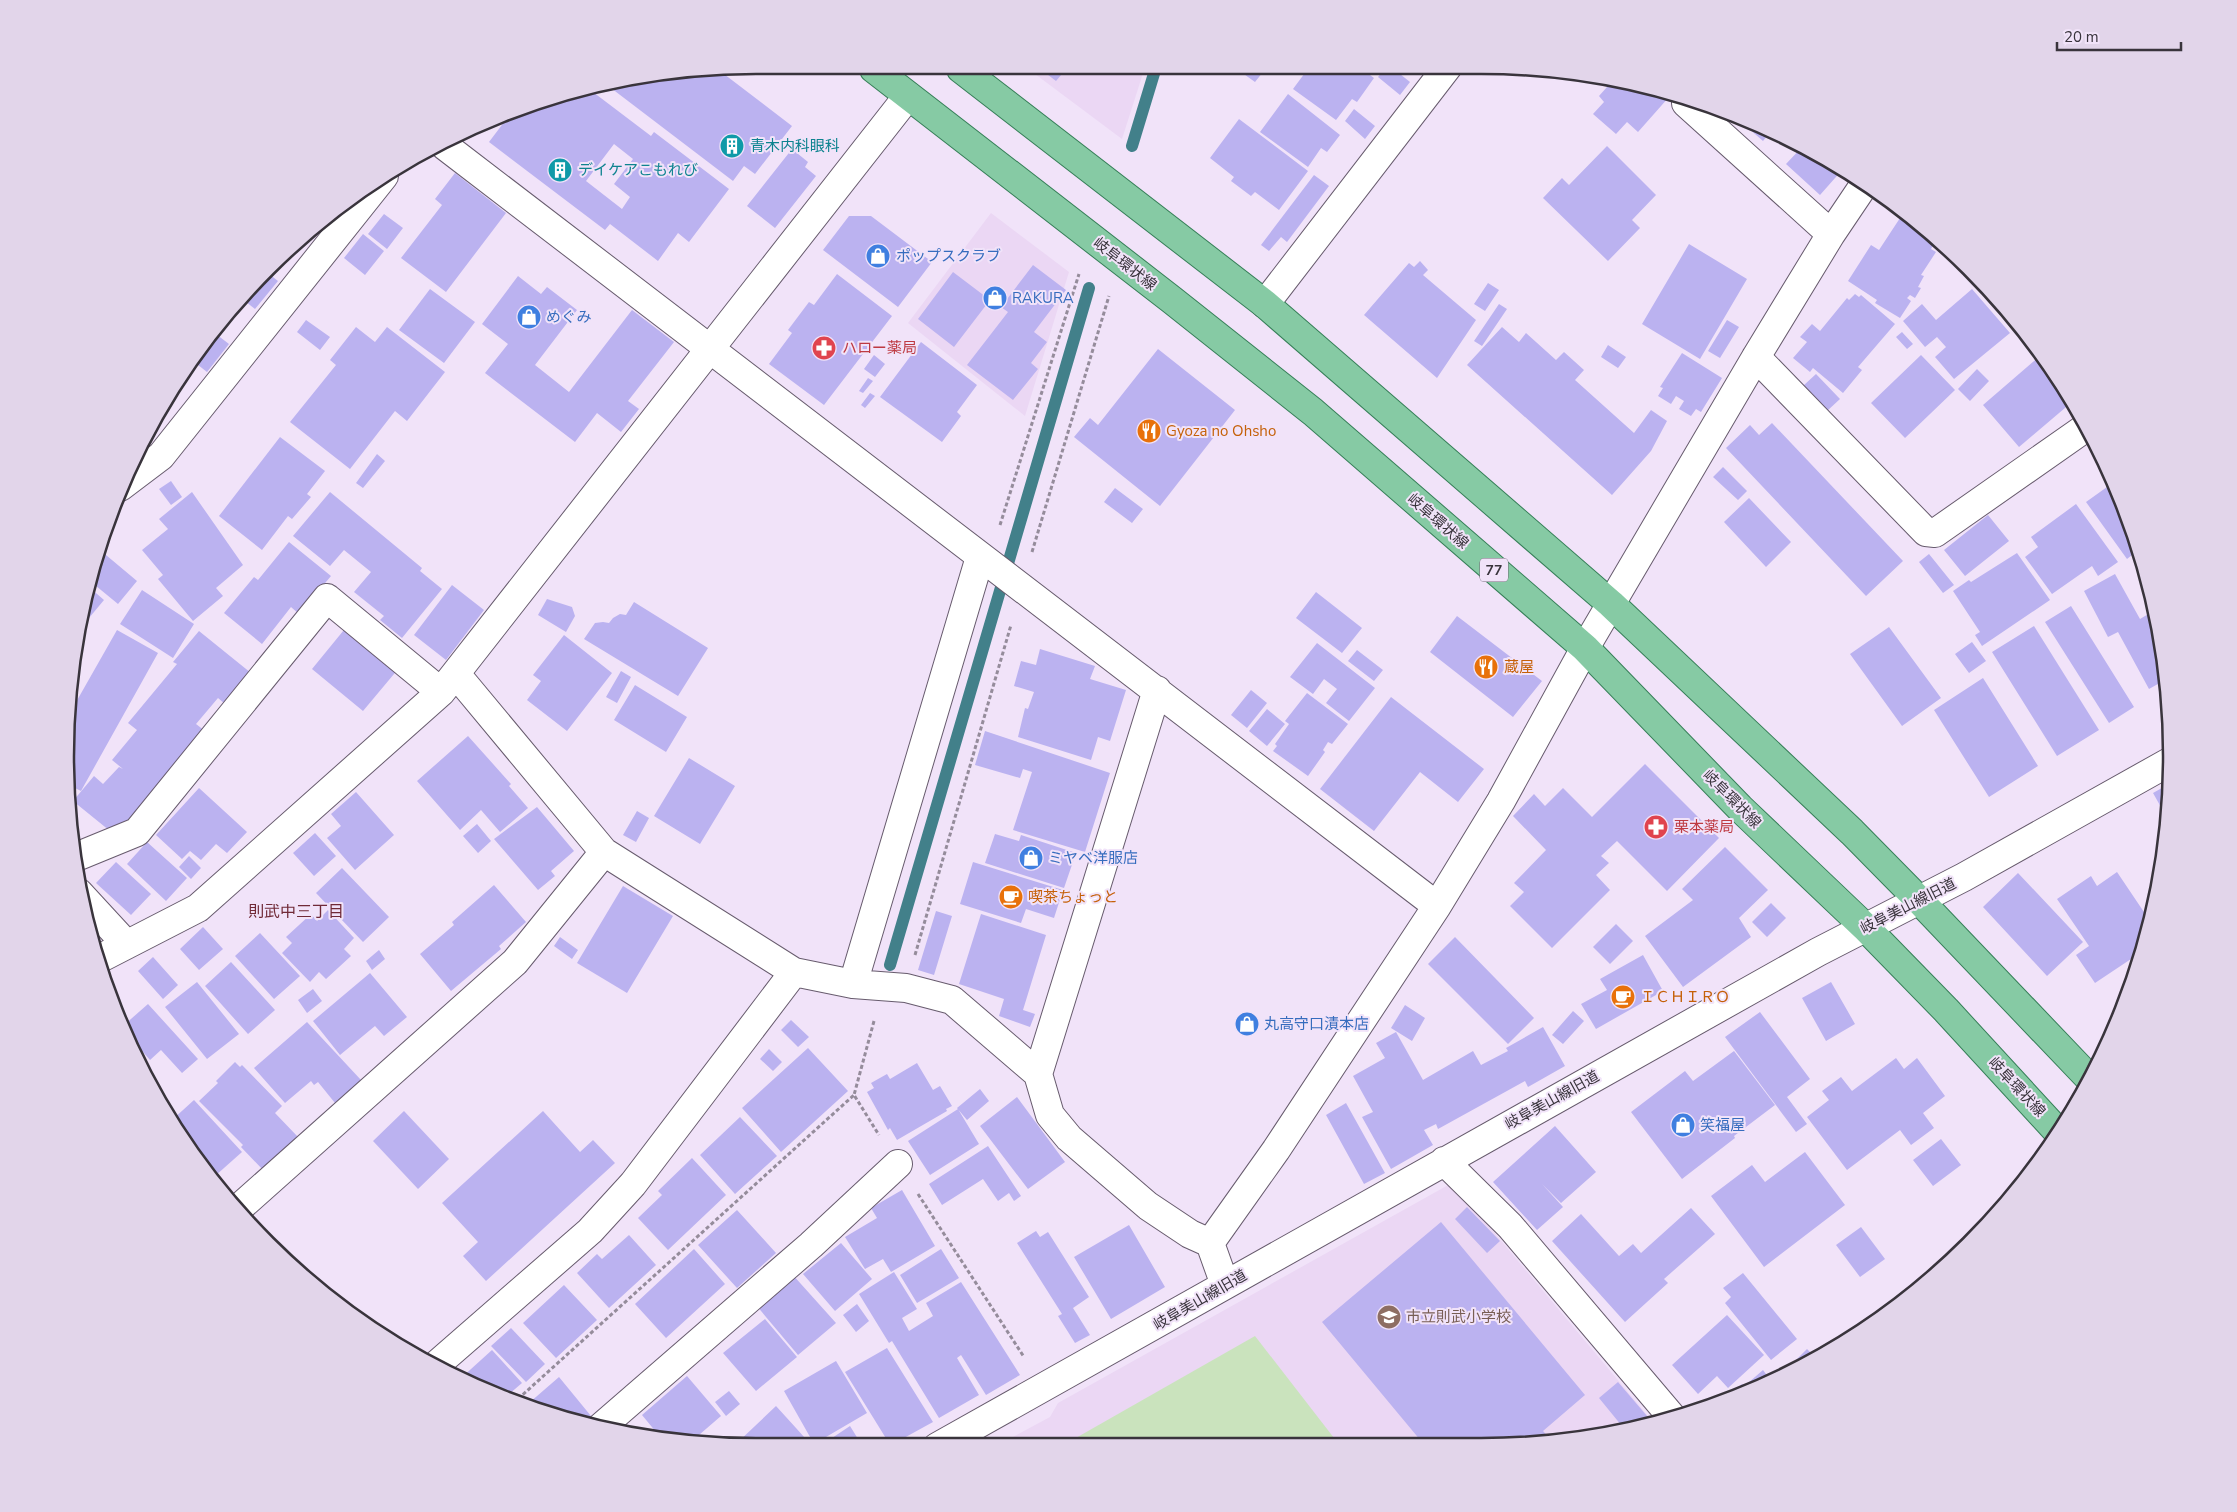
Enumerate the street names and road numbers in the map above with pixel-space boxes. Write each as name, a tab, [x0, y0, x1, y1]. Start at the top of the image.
street label: 岐阜環状線	[1089, 233, 1161, 295]
street label: 岐阜環状線	[1403, 489, 1473, 553]
road number: 77	[1480, 558, 1508, 582]
street label: 岐阜環状線	[1698, 765, 1766, 833]
street label: 岐阜美山線旧道	[1857, 873, 1959, 939]
street label: 岐阜環状線	[1984, 1053, 2050, 1121]
street label: 岐阜美山線旧道	[1501, 1066, 1603, 1134]
street label: 岐阜美山線旧道	[1150, 1265, 1250, 1335]

